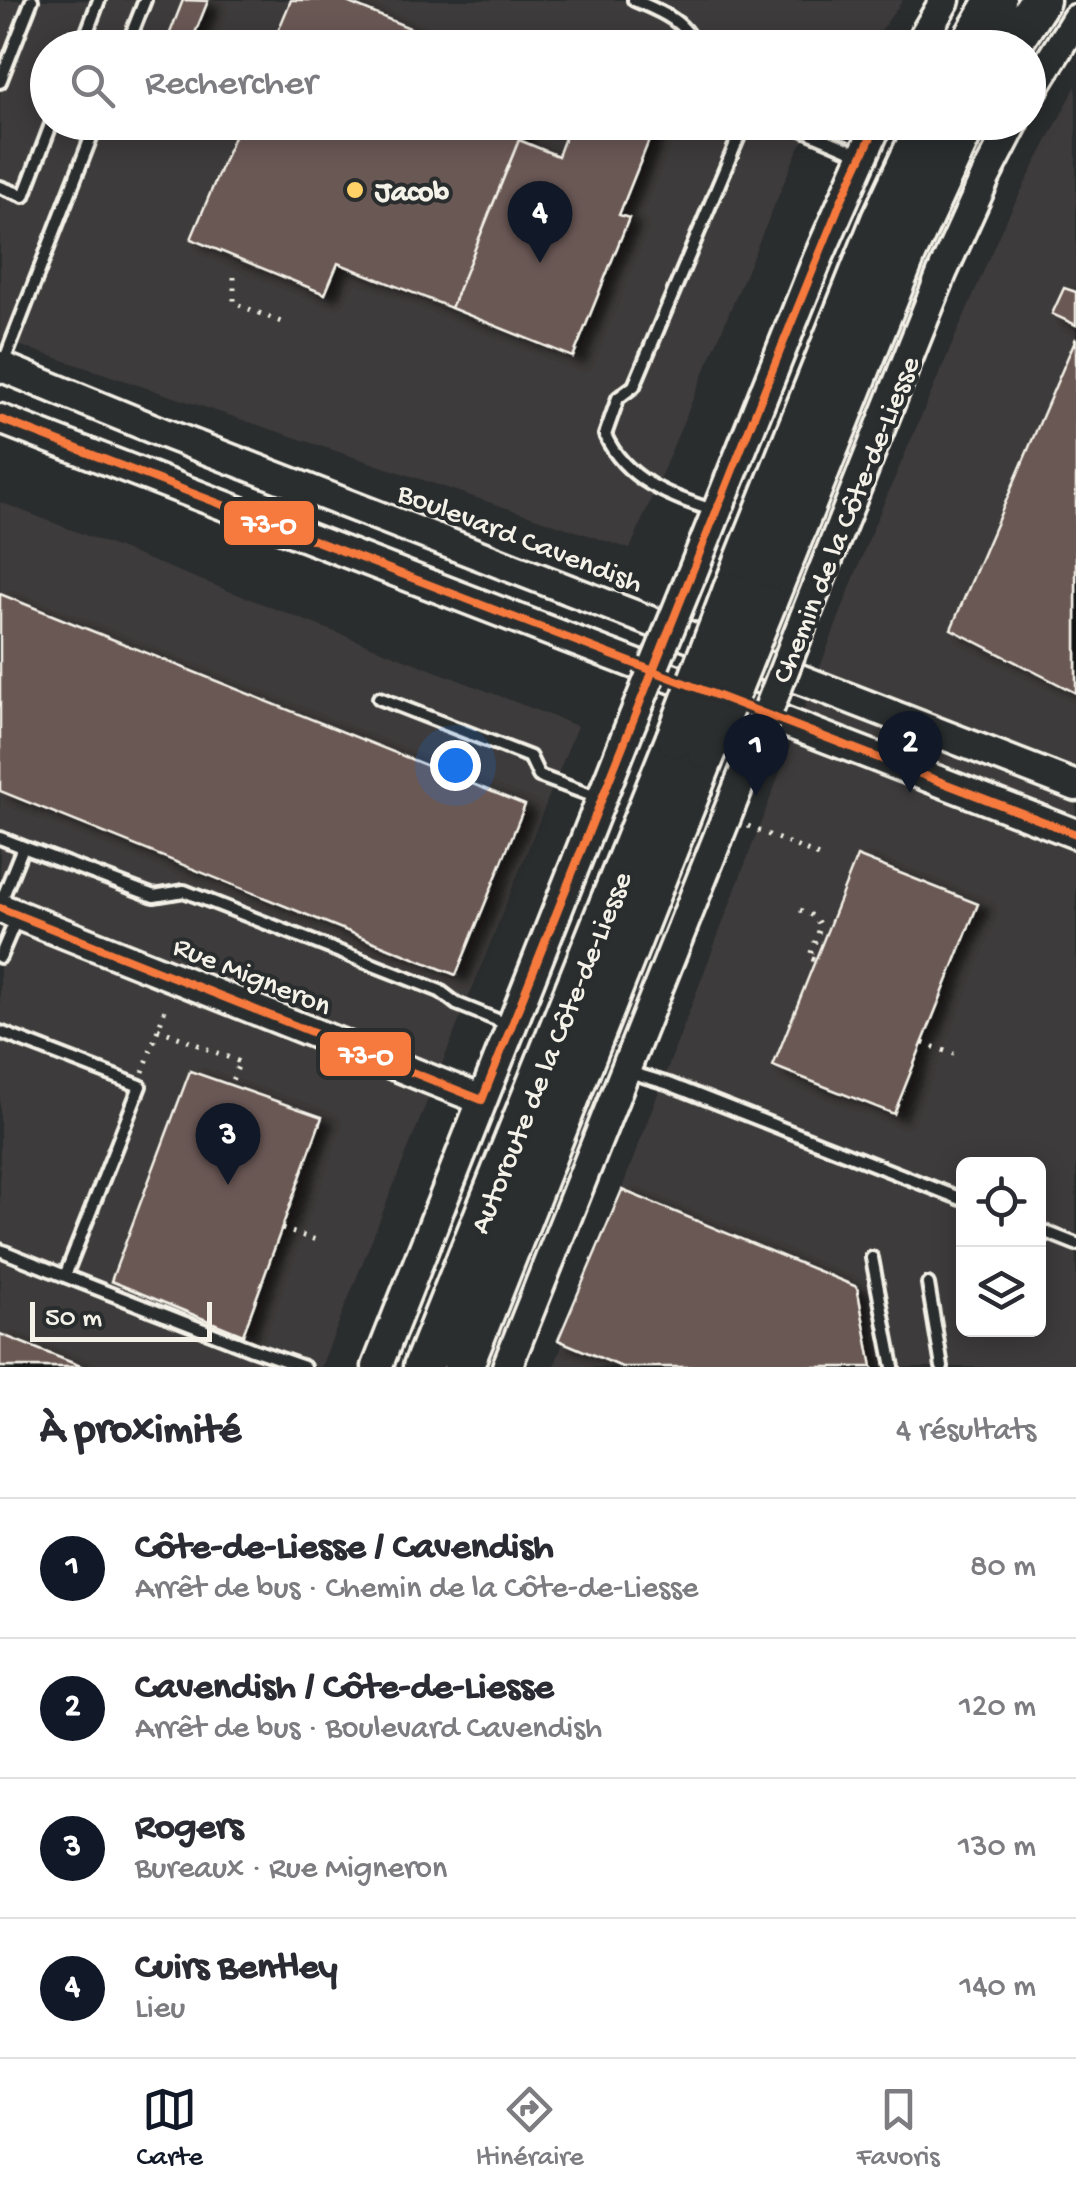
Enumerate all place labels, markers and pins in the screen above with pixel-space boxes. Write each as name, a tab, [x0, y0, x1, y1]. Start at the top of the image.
place label: Jacob	[374, 177, 449, 212]
marker: Jacob	[344, 179, 366, 201]
pin: 4	[508, 180, 572, 263]
pin: 2	[878, 710, 942, 793]
pin: 1	[724, 714, 788, 796]
pin: 3	[196, 1102, 260, 1185]

